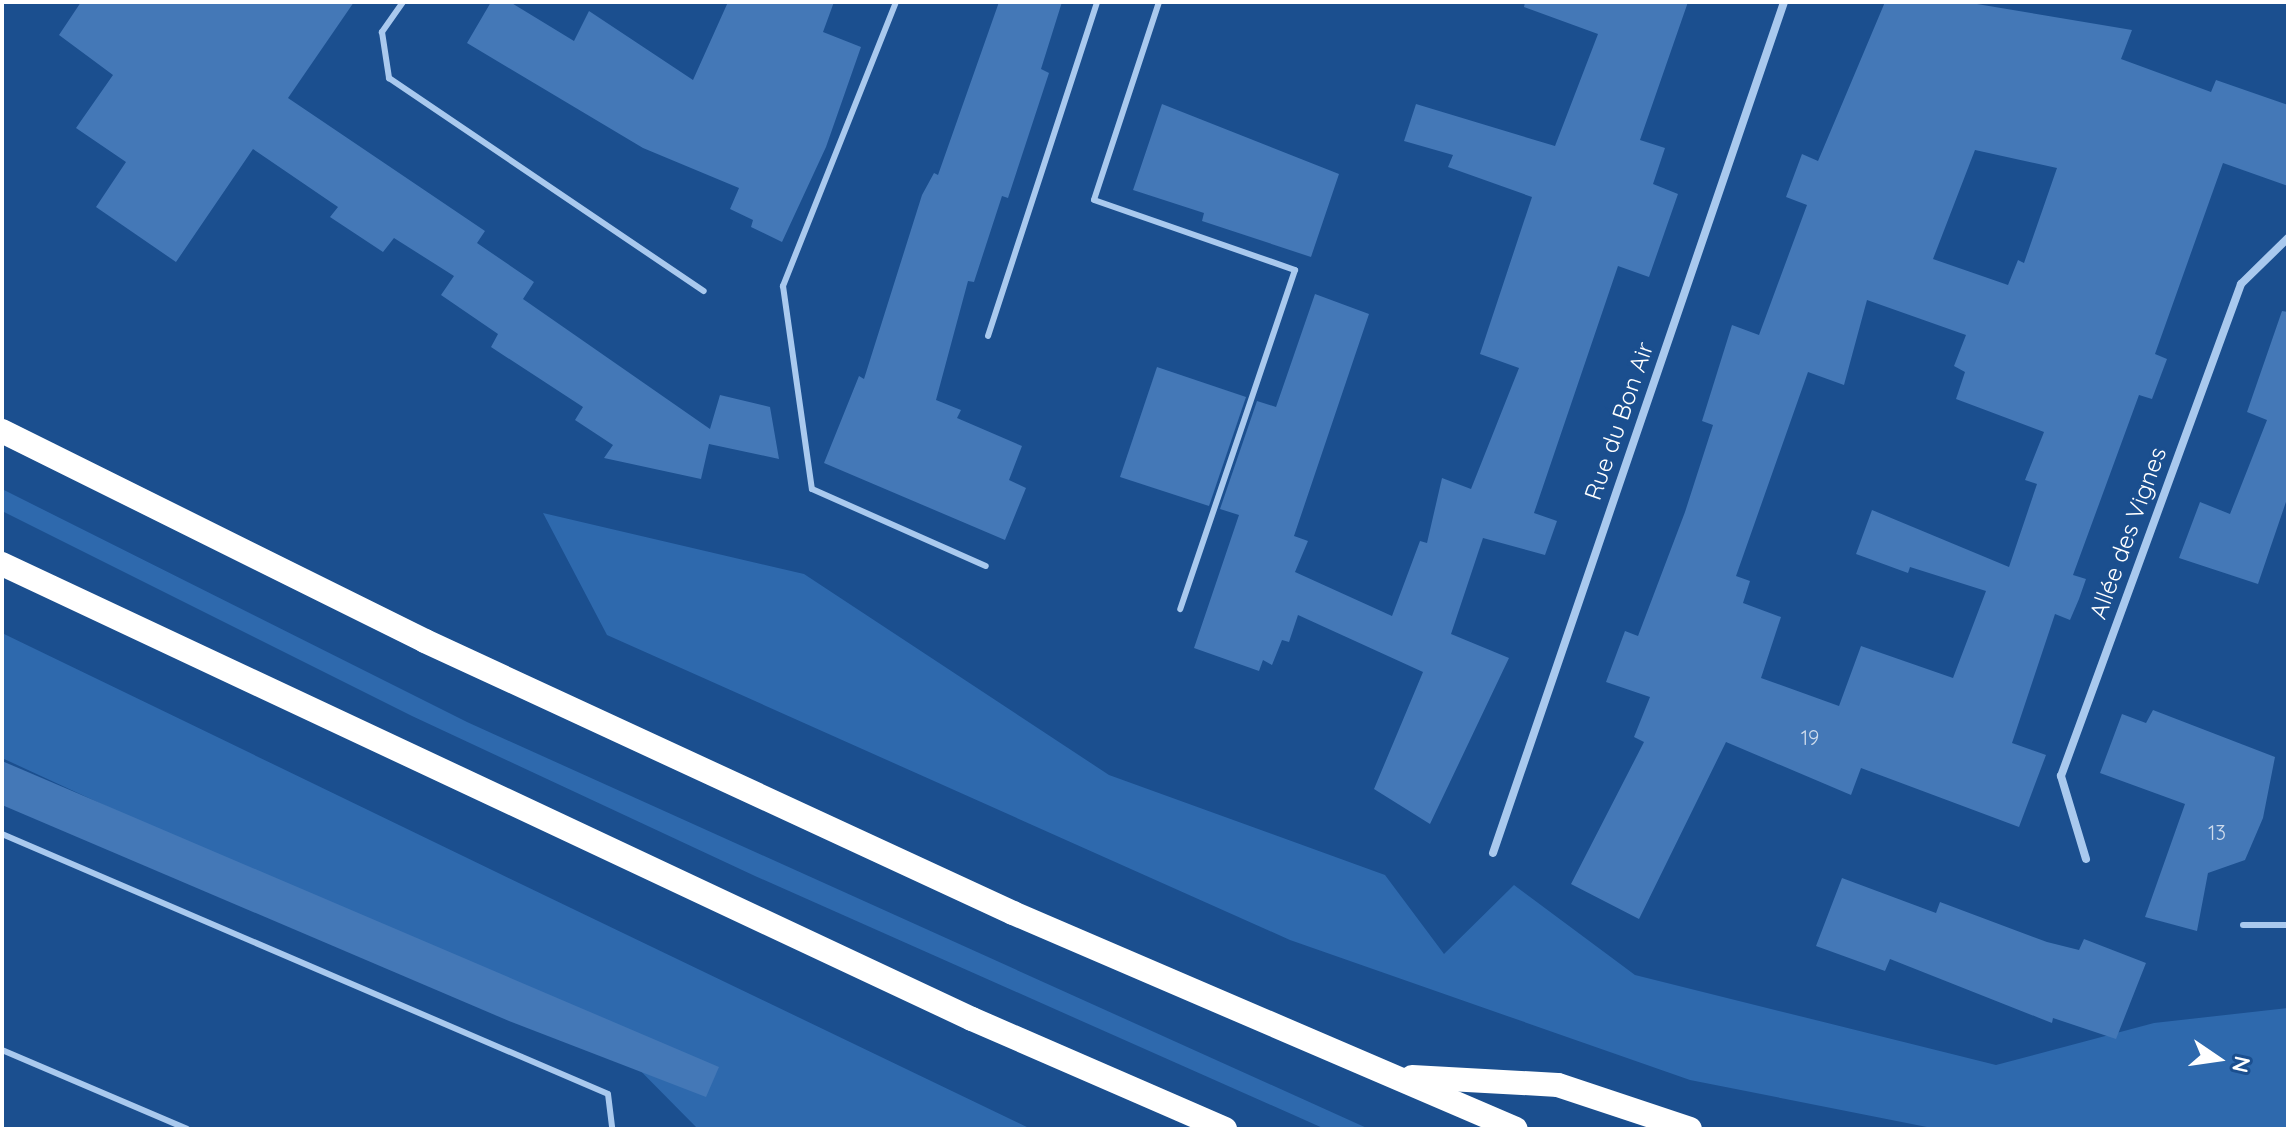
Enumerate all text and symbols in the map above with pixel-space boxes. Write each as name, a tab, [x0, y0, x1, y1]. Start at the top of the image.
street label: Rue du Bon Air	[1578, 338, 1660, 504]
street label: Allée des Vignes	[2084, 443, 2172, 623]
house number: 19	[1801, 725, 1819, 749]
house number: 13	[2208, 820, 2226, 844]
north arrow	[2178, 1019, 2258, 1099]
text: N	[2226, 1053, 2257, 1075]

